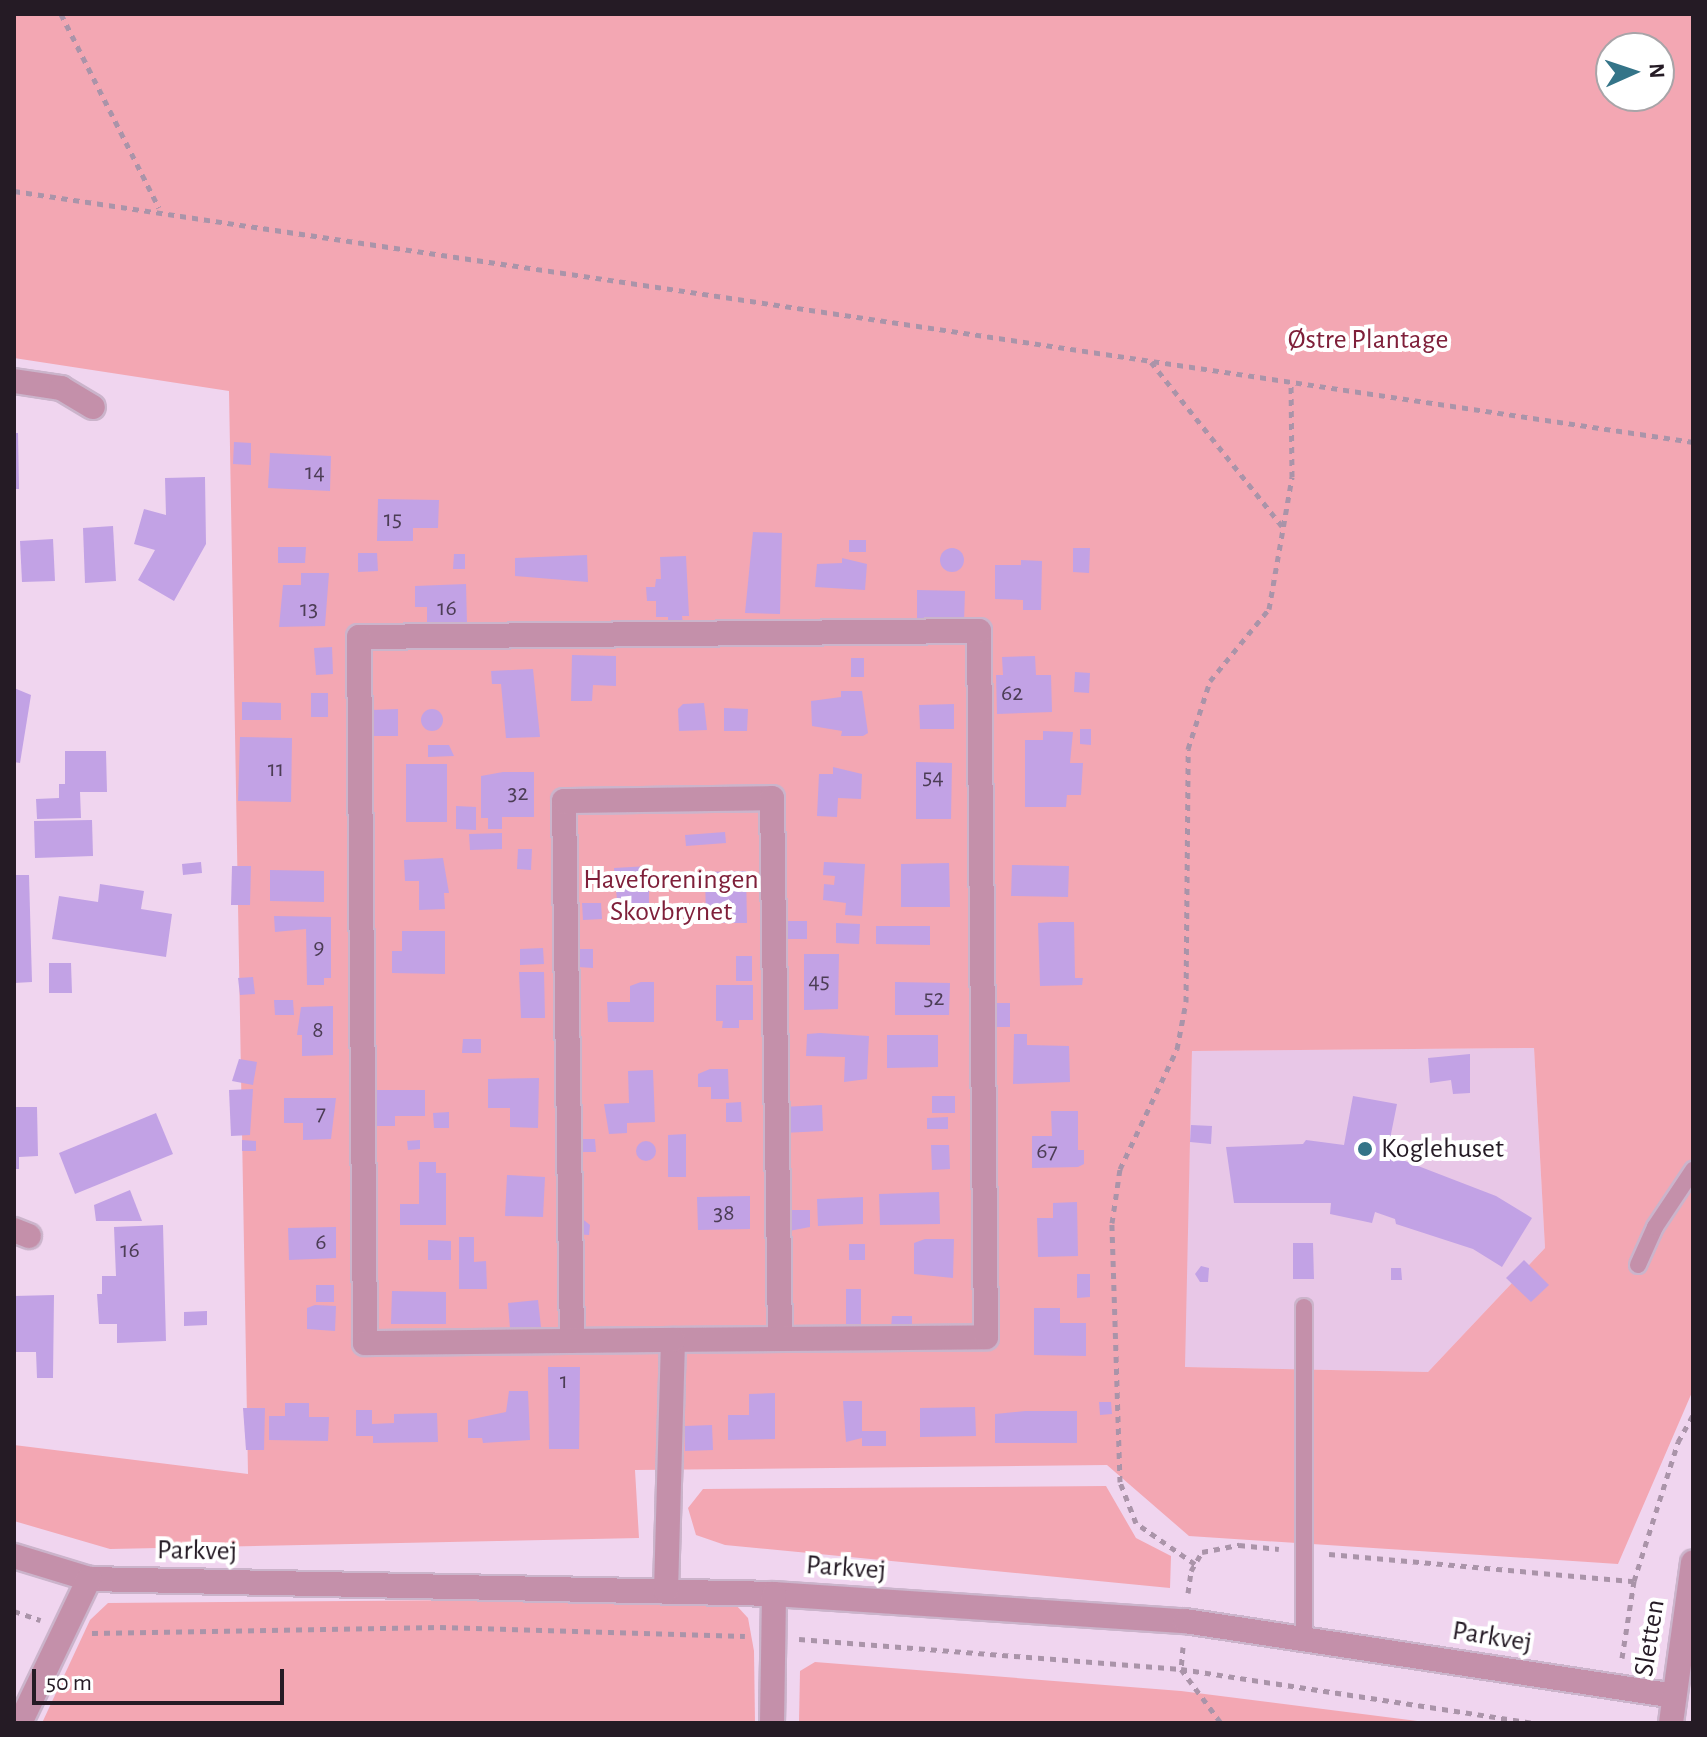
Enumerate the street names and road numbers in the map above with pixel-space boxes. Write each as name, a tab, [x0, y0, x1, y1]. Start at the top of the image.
street label: Parkvej	[157, 1534, 237, 1568]
street label: Parkvej	[805, 1548, 887, 1588]
street label: Sletten	[1627, 1597, 1673, 1679]
street label: Parkvej	[1450, 1614, 1534, 1660]

